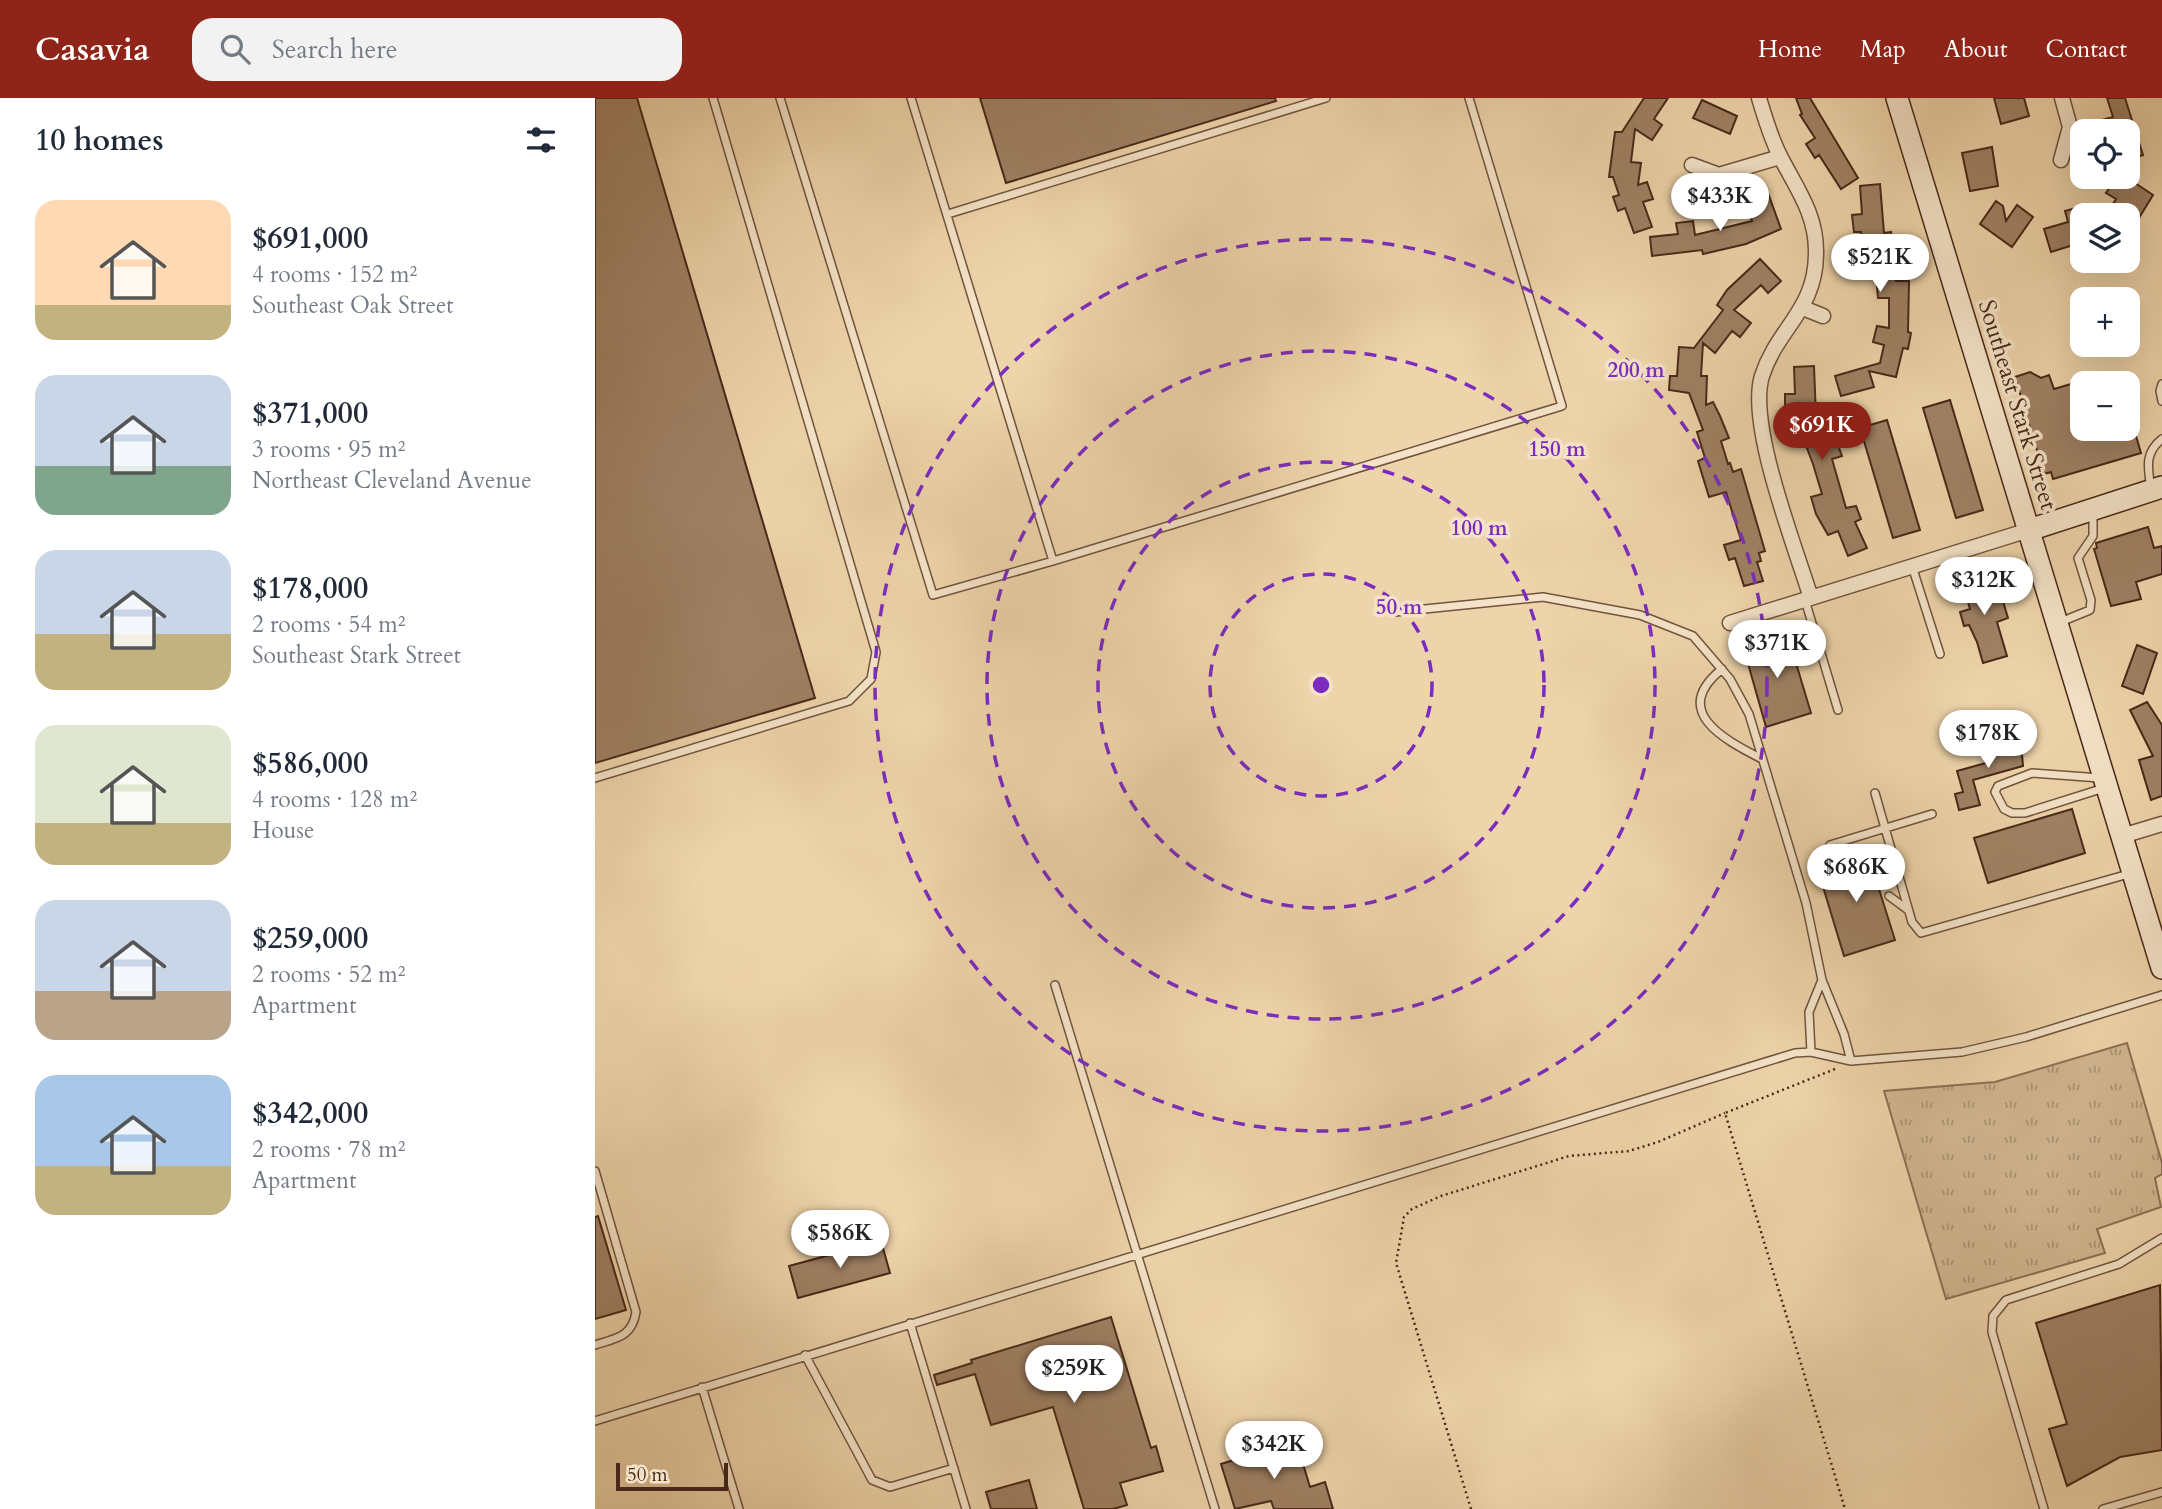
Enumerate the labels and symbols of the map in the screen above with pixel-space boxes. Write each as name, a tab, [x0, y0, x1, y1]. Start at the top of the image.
pin: $433K	[1671, 174, 1769, 233]
pin: $521K	[1831, 234, 1929, 294]
street label: Southeast Stark Street	[1970, 296, 2065, 515]
text: 200 m	[1607, 356, 1665, 385]
pin: $691K	[1773, 402, 1871, 462]
text: 150 m	[1528, 435, 1586, 464]
text: 100 m	[1450, 514, 1508, 543]
pin: $312K	[1935, 558, 2033, 617]
text: 50 m	[1376, 593, 1423, 622]
pin: $371K	[1728, 620, 1826, 680]
centre of rings	[1309, 673, 1333, 697]
pin: $178K	[1939, 710, 2037, 770]
pin: $686K	[1807, 844, 1905, 904]
pin: $586K	[791, 1210, 889, 1270]
pin: $259K	[1025, 1346, 1123, 1405]
pin: $342K	[1225, 1422, 1323, 1481]
scale bar	[616, 1460, 728, 1492]

